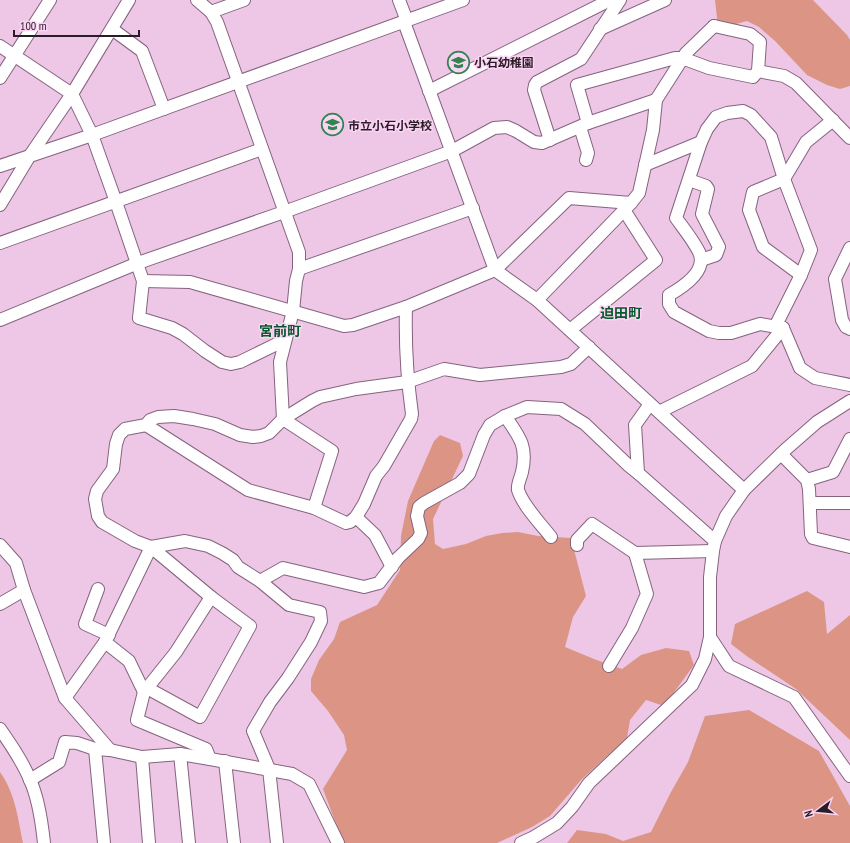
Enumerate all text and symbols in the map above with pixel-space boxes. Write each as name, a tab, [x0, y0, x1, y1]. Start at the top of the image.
scale bar	[14, 12, 139, 38]
text: 100 m	[20, 18, 47, 33]
school or university icon: 小石幼稚園	[445, 49, 471, 75]
place label: 小石幼稚園	[474, 55, 534, 70]
school or university icon: 市立小石小学校	[319, 112, 345, 138]
place label: 市立小石小学校	[348, 118, 432, 133]
district label: 迫田町	[600, 304, 642, 322]
district label: 宮前町	[259, 322, 301, 340]
north arrow	[798, 791, 838, 831]
text: N	[801, 809, 816, 819]

